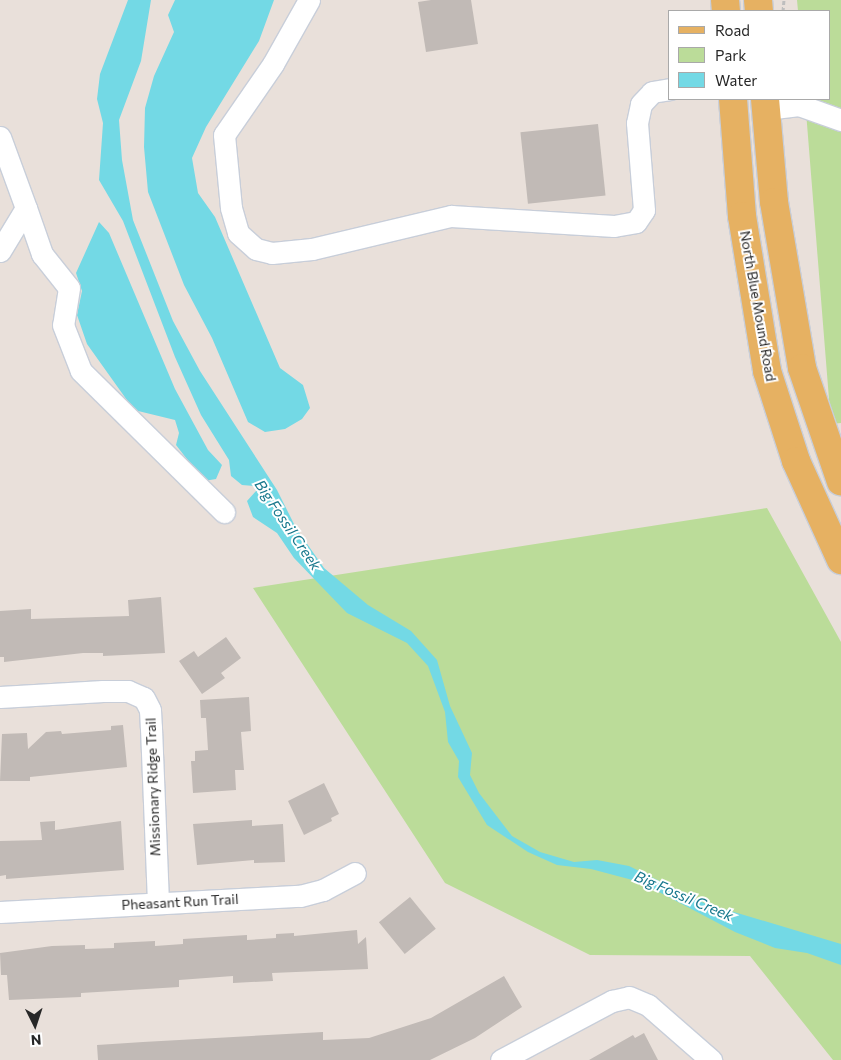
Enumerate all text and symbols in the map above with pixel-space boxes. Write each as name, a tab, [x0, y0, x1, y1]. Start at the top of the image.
legend	[668, 10, 831, 100]
text: Road	[715, 21, 750, 39]
text: Park	[715, 46, 746, 64]
text: Water	[715, 71, 757, 89]
street label: North Blue Mound Road	[736, 229, 780, 383]
water label: Big Fossil Creek	[251, 476, 325, 574]
street label: Missionary Ridge Trail	[142, 717, 164, 857]
water label: Big Fossil Creek	[632, 867, 736, 925]
street label: Pheasant Run Trail	[121, 891, 239, 913]
north arrow	[10, 1000, 60, 1050]
text: N	[30, 1032, 42, 1049]

